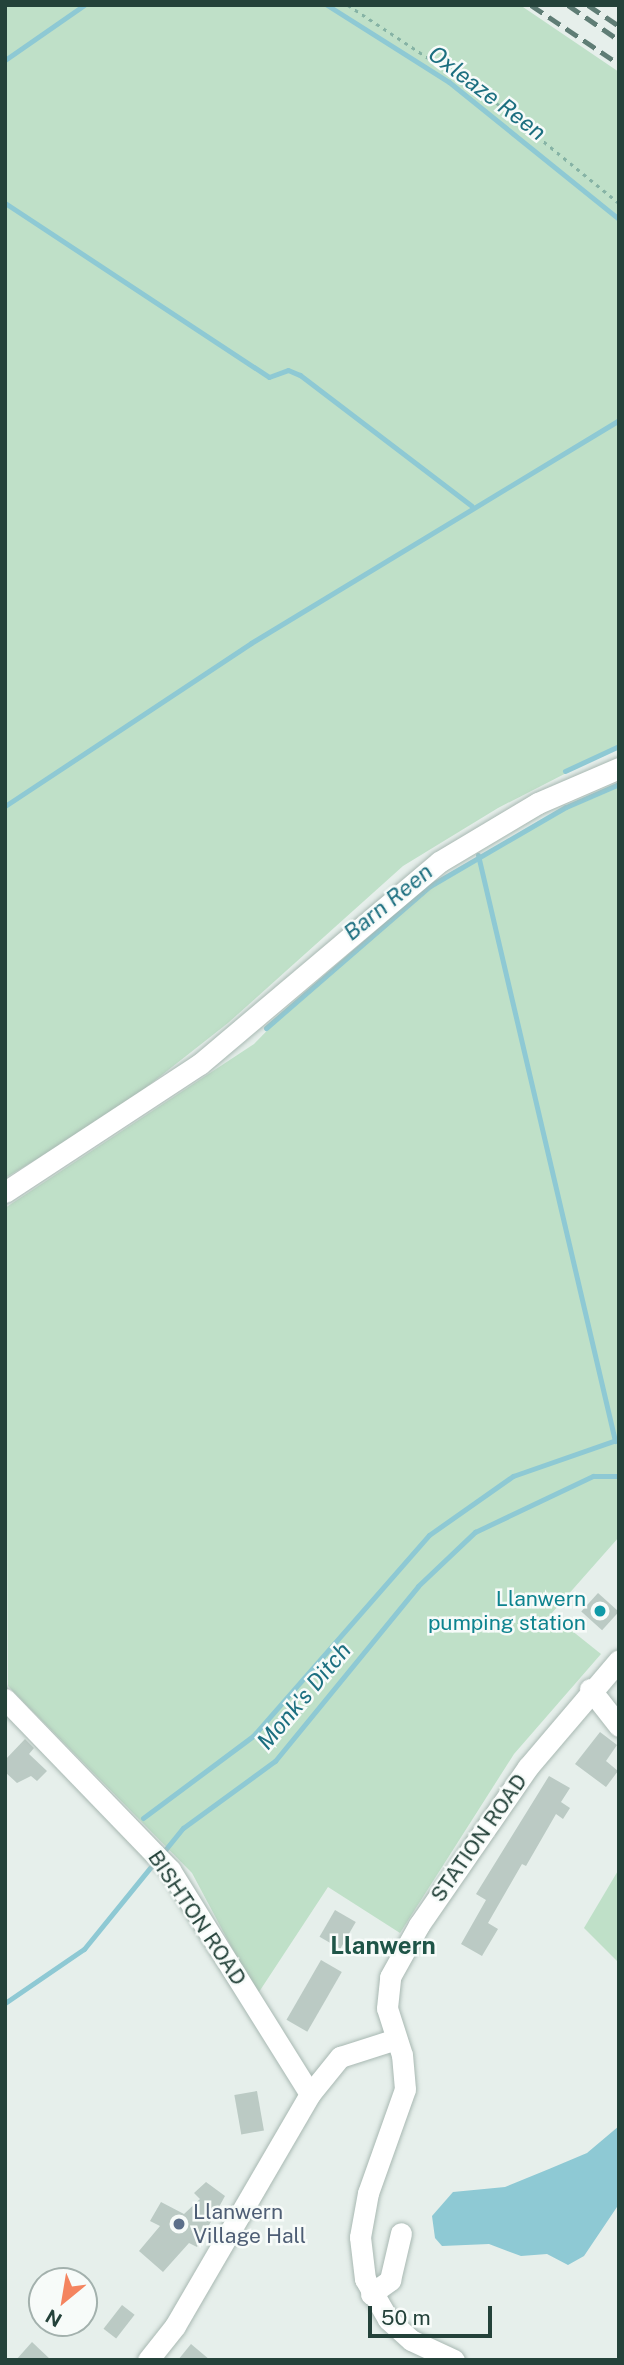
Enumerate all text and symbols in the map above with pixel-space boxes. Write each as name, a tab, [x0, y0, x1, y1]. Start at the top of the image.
water label: Oxleaze Reen	[423, 40, 551, 146]
water label: Barn Reen	[338, 858, 438, 946]
place label: Llanwern pumping station	[428, 1586, 586, 1636]
marker: Llanwern pumping station	[592, 1603, 608, 1619]
water label: Monk's Ditch	[251, 1637, 357, 1755]
street label: STATION ROAD	[426, 1769, 532, 1907]
street label: BISHTON ROAD	[143, 1846, 251, 1990]
district label: Llanwern	[330, 1932, 436, 1960]
place label: Llanwern Village Hall	[193, 2199, 306, 2249]
marker: Llanwern Village Hall	[171, 2216, 187, 2232]
north arrow	[28, 2267, 98, 2337]
scale bar	[372, 2292, 496, 2336]
text: N	[42, 2305, 65, 2332]
text: 50 m	[381, 2305, 431, 2330]

